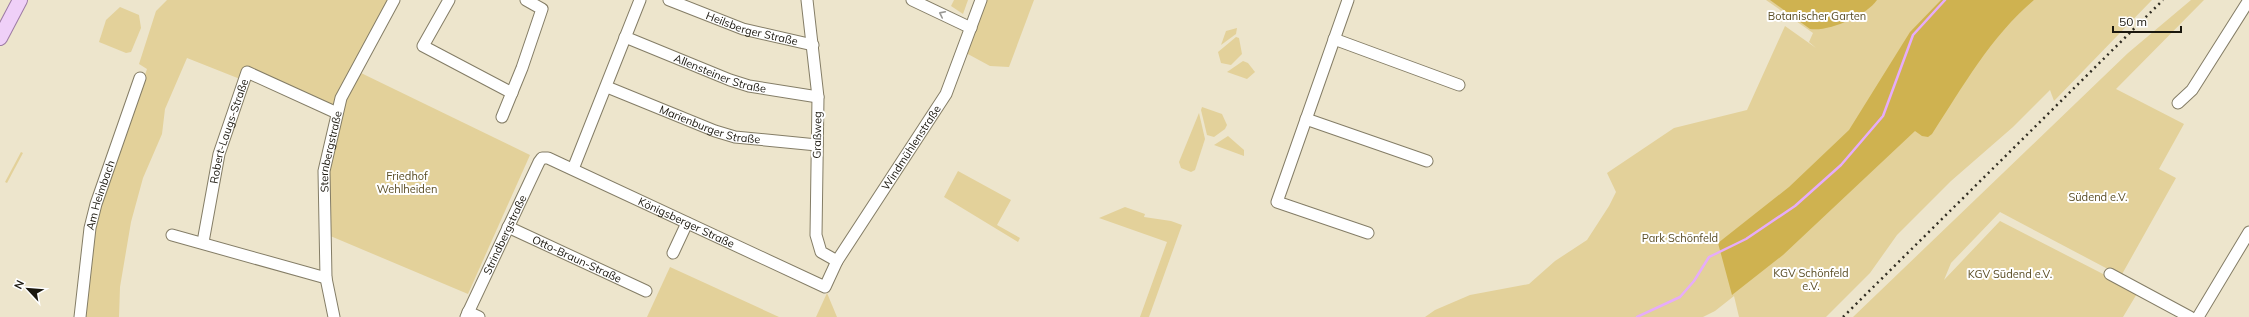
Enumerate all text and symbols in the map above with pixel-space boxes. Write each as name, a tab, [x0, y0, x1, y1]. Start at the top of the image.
street label: Heilsberger Straße	[704, 8, 799, 48]
scale bar	[2113, 8, 2181, 34]
park label: Botanischer Garten	[1768, 9, 1866, 23]
one-way arrow	[938, 11, 946, 19]
text: 50 m	[2119, 14, 2147, 29]
street label: Allensteiner Straße	[672, 51, 767, 96]
street label: Robert-Laugs-Straße	[207, 77, 251, 185]
street label: Marienburger Straße	[657, 102, 761, 146]
street label: Windmühlenstraße	[878, 103, 944, 193]
street label: Sternbergstraße	[317, 109, 345, 192]
street label: Graßweg	[810, 111, 824, 159]
street label: Am Heimbach	[83, 158, 118, 231]
park label: Friedhof Wehlheiden	[377, 169, 437, 196]
park label: Südend e.V.	[2068, 190, 2128, 204]
street label: Strindbergstraße	[480, 193, 530, 277]
street label: Königsberger Straße	[636, 194, 737, 251]
park label: Park Schönfeld	[1642, 231, 1718, 245]
street label: Otto-Braun-Straße	[530, 232, 624, 286]
park label: KGV Schönfeld e.V.	[1773, 266, 1849, 293]
park label: KGV Südend e.V.	[1968, 267, 2052, 281]
north arrow	[8, 269, 48, 309]
text: N	[11, 278, 27, 291]

